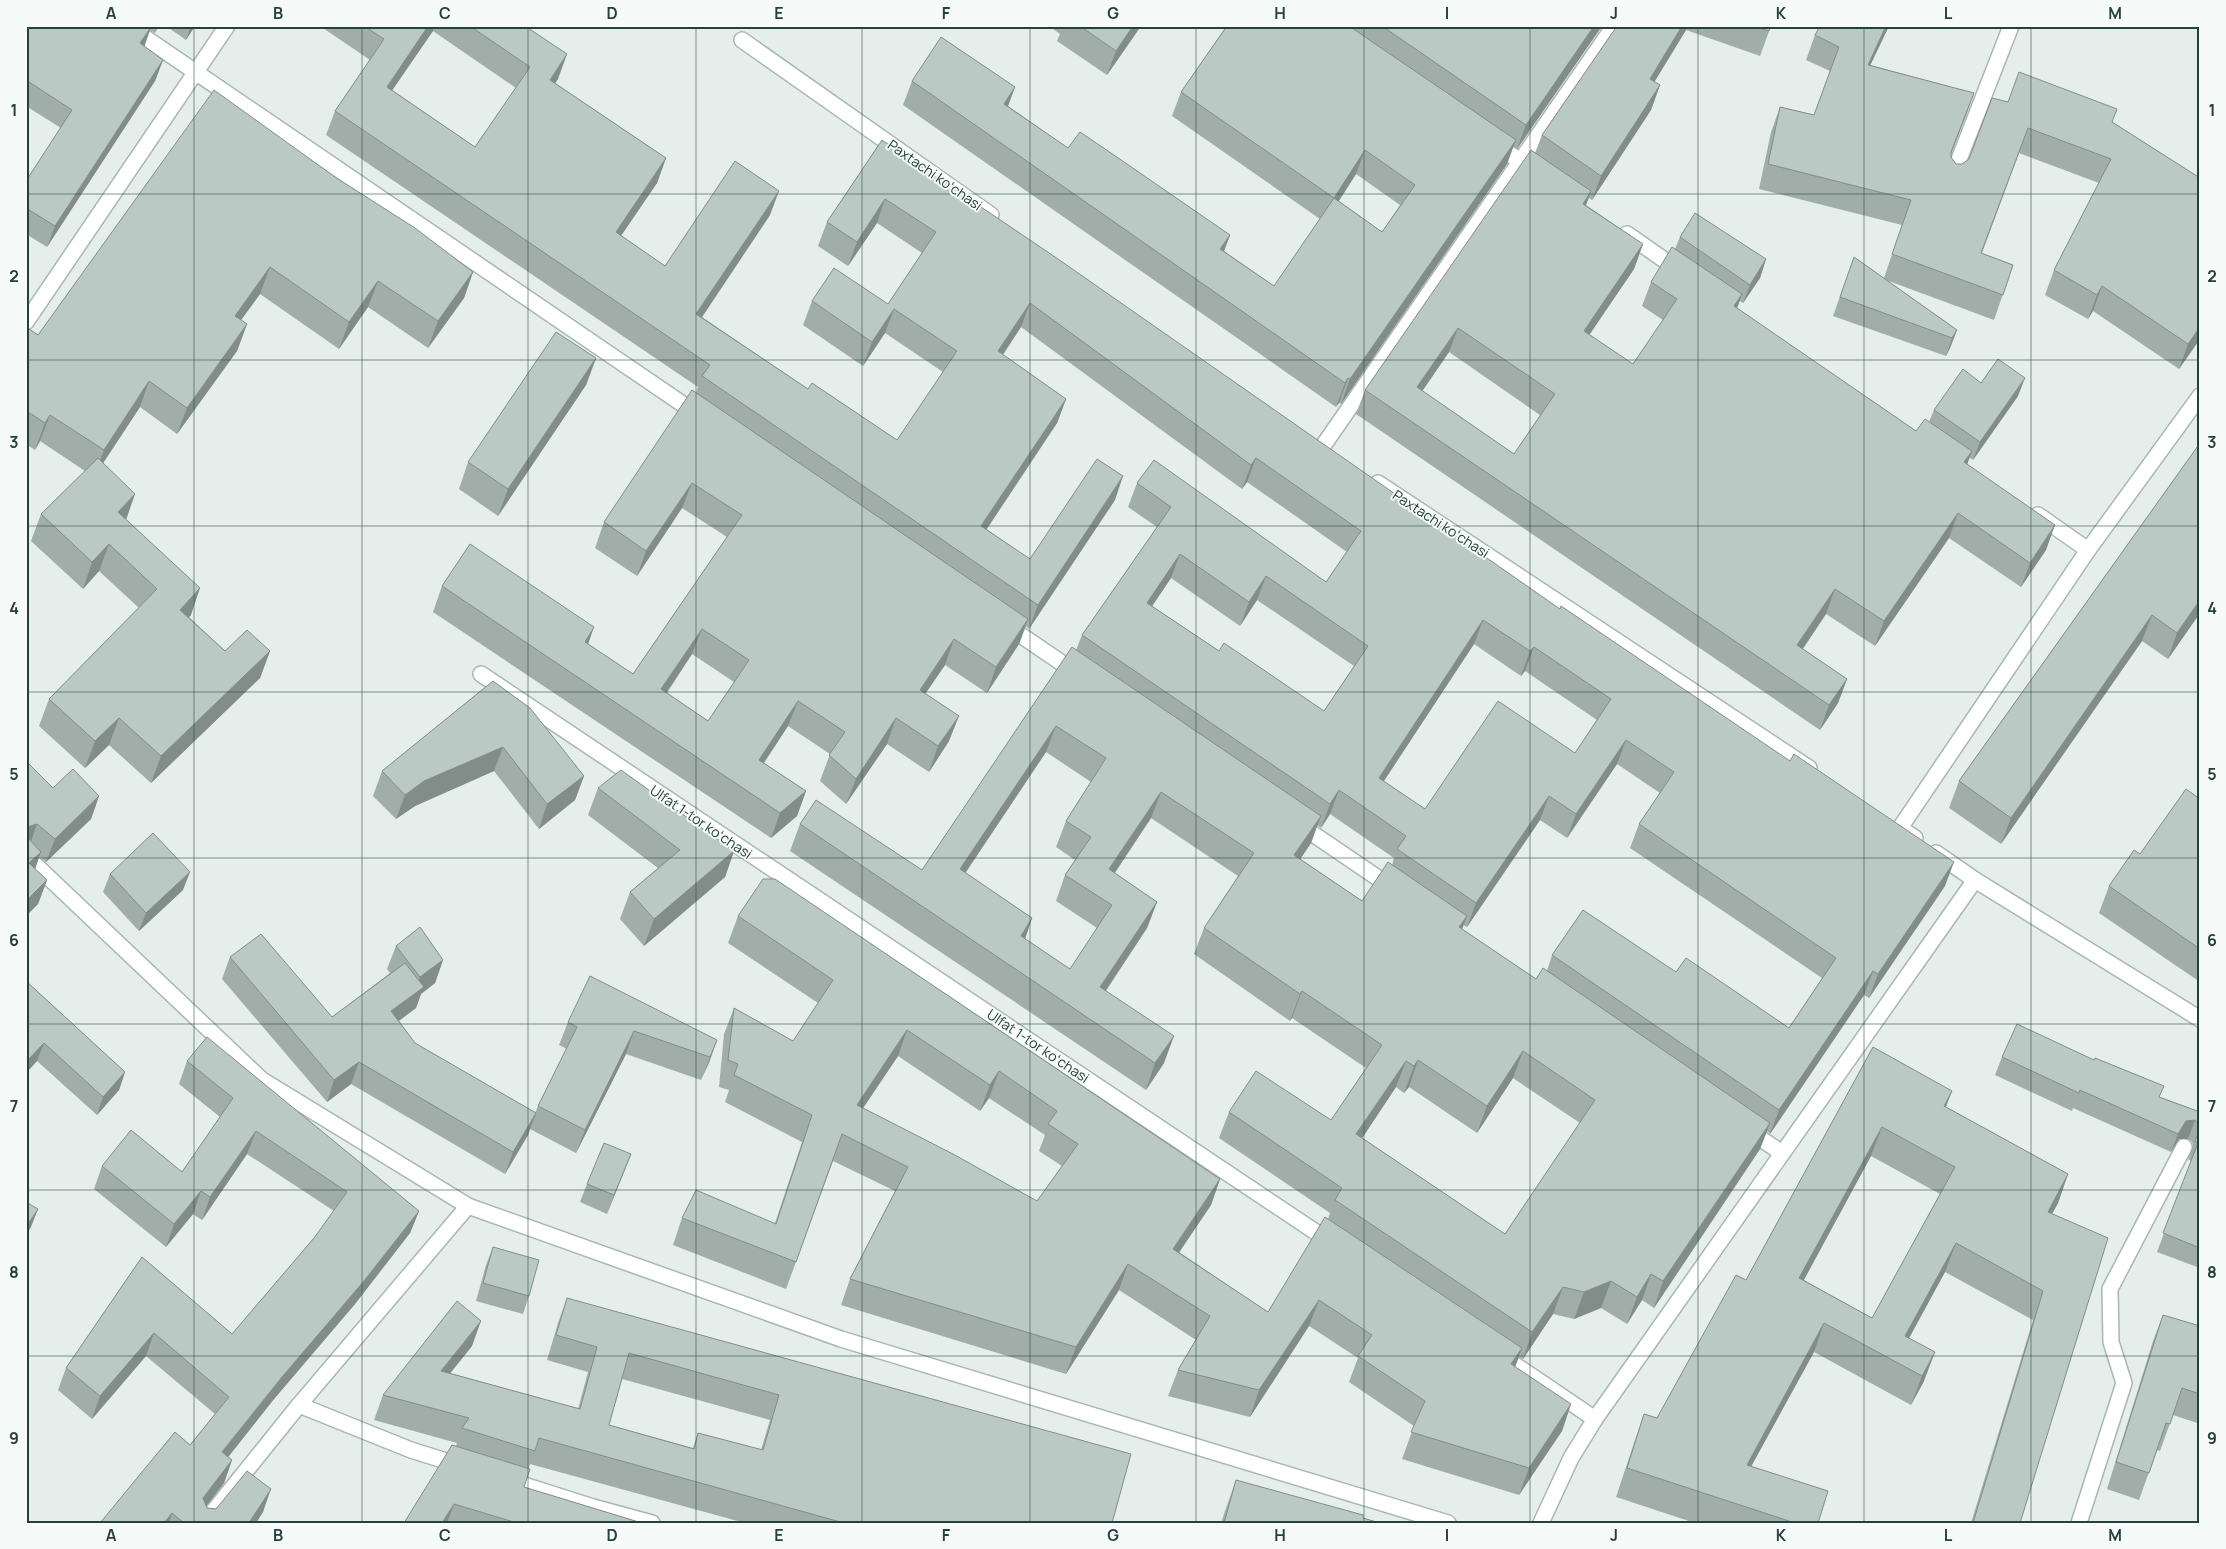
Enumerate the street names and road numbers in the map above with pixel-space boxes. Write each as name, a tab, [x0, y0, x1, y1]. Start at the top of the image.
street label: Paxtachi koʻchasi	[884, 135, 986, 214]
street label: Paxtachi koʻchasi	[1389, 485, 1493, 562]
street label: Ulfat 1-tor koʻchasi	[646, 780, 756, 863]
street label: Ulfat 1-tor koʻchasi	[983, 1004, 1093, 1087]

